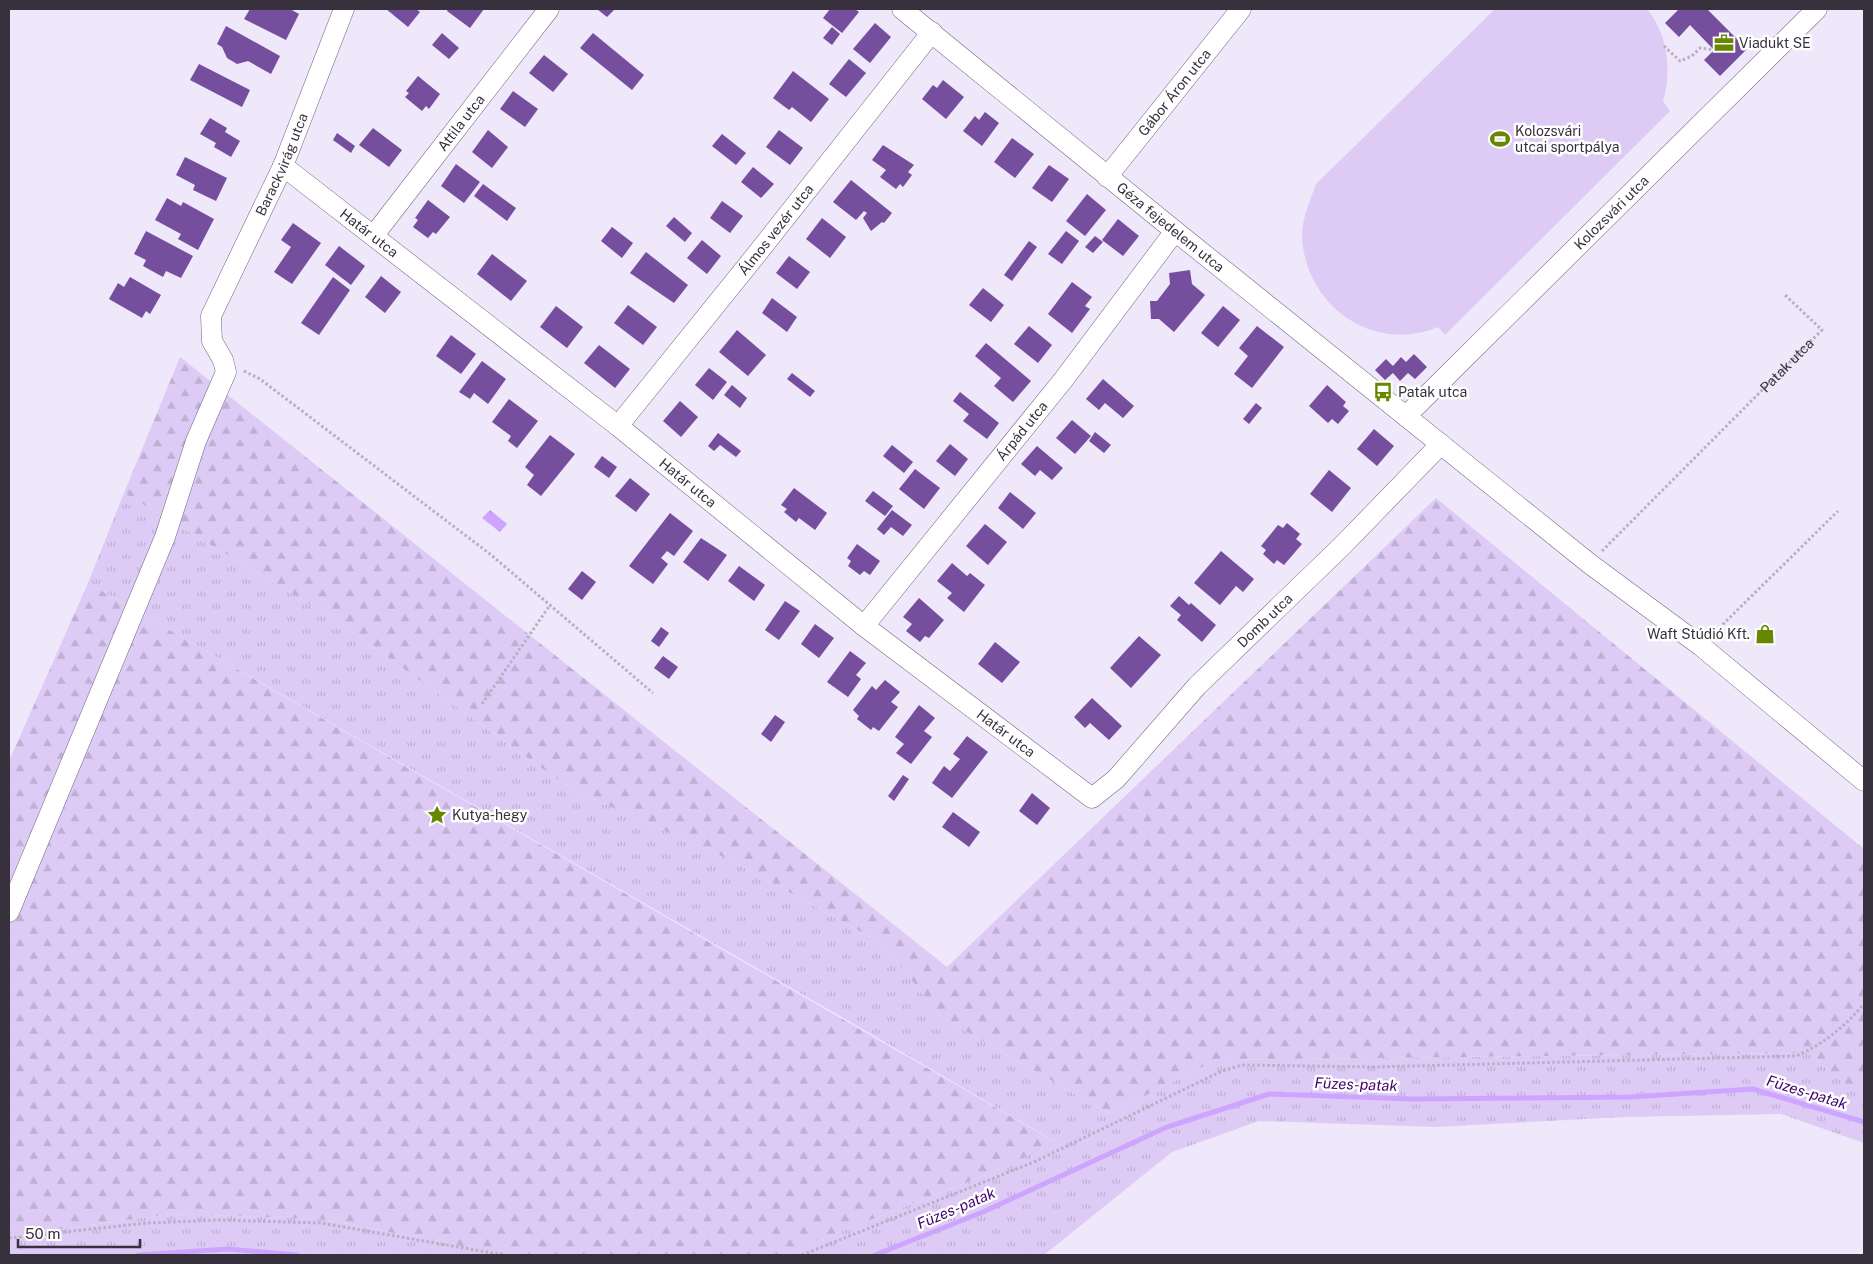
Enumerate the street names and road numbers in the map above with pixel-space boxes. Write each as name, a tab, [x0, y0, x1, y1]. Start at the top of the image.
street label: Gábor Áron utca	[1135, 46, 1214, 139]
street label: Attila utca	[434, 91, 488, 154]
street label: Barackvirág utca	[252, 111, 311, 218]
street label: Kolozsvári utca	[1571, 172, 1652, 253]
street label: Géza fejedelem utca	[1114, 179, 1227, 275]
street label: Álmos vezér utca	[734, 181, 817, 278]
street label: Határ utca	[337, 205, 401, 260]
street label: Patak utca	[1757, 335, 1817, 396]
street label: Árpád utca	[992, 398, 1051, 464]
street label: Határ utca	[656, 455, 720, 511]
street label: Domb utca	[1234, 590, 1296, 651]
street label: Határ utca	[974, 706, 1038, 760]

